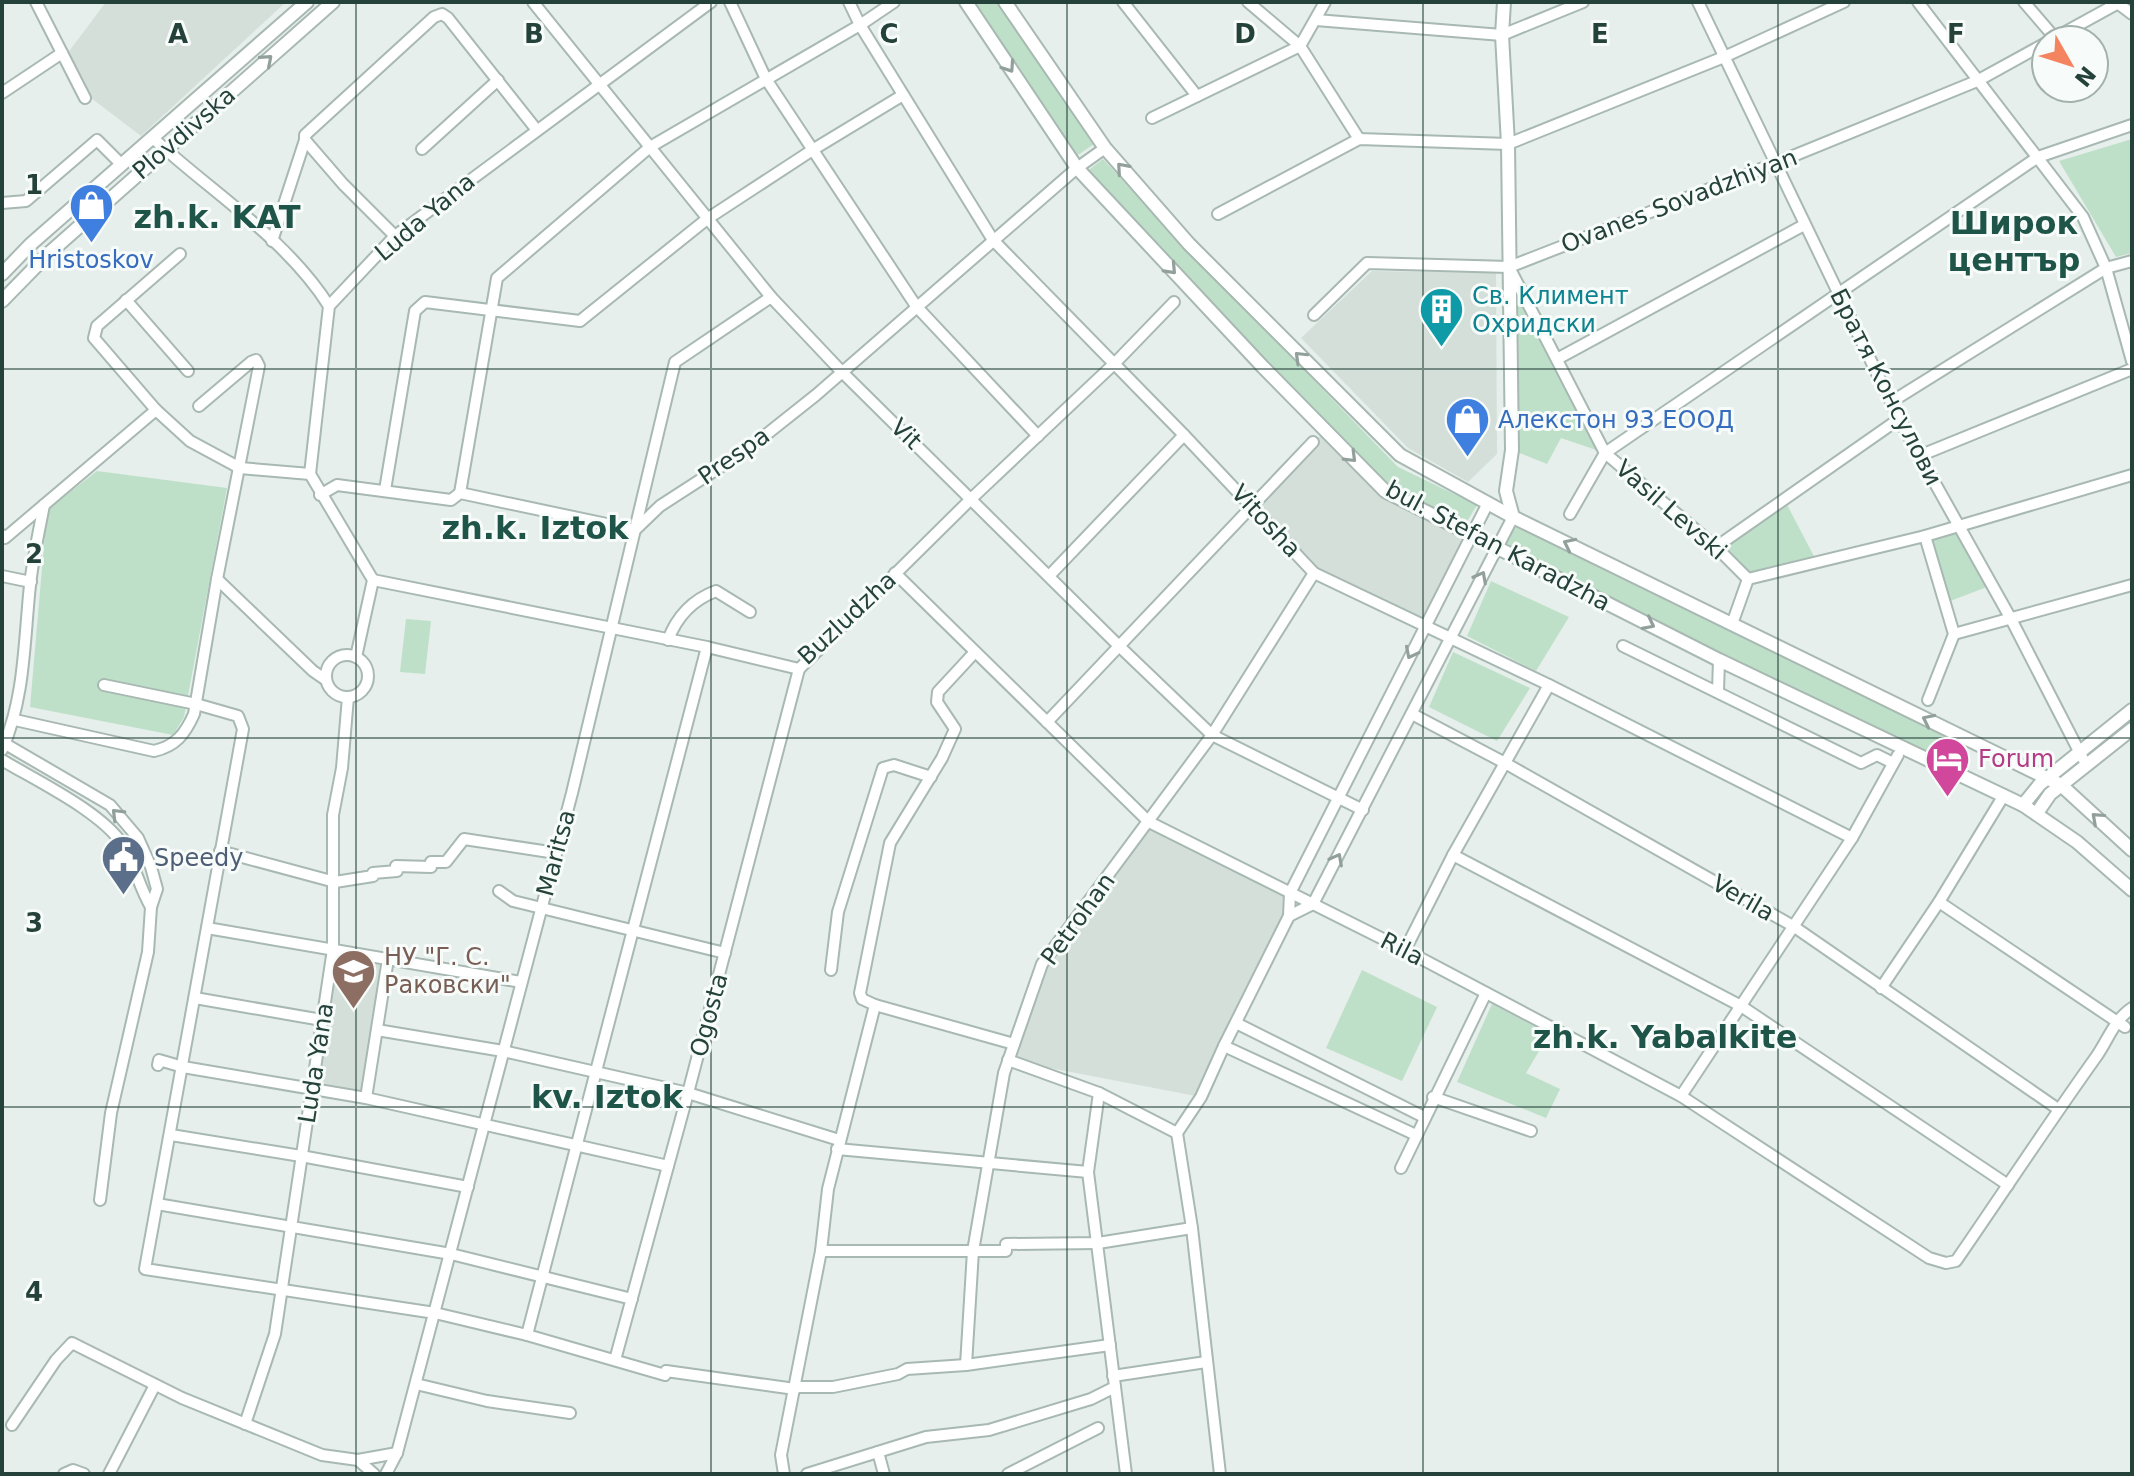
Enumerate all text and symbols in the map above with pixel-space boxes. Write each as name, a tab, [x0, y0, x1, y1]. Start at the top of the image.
text: A	[168, 19, 188, 49]
text: B	[524, 19, 544, 49]
text: C	[879, 19, 899, 49]
text: D	[1234, 19, 1256, 49]
text: E	[1591, 19, 1609, 49]
text: F	[1947, 19, 1965, 49]
north arrow	[2030, 24, 2110, 104]
one-way arrow	[258, 55, 273, 70]
one-way arrow	[999, 59, 1014, 73]
text: N	[2070, 61, 2101, 91]
street label: Plovdivska	[127, 81, 241, 185]
street label: Ovanes Sovadzhiyan	[1557, 143, 1801, 259]
one-way arrow	[1117, 162, 1132, 177]
street label: Luda Yana	[369, 167, 481, 267]
text: 1	[25, 170, 43, 200]
shop icon: Hristoskov	[67, 182, 115, 245]
district label: zh.k. KAT	[133, 198, 301, 236]
district label: Широк център	[1947, 204, 2081, 279]
place label: Hristoskov	[28, 246, 154, 274]
one-way arrow	[1161, 260, 1175, 275]
place label: Св. Климент Охридски	[1472, 282, 1629, 338]
street label: Братя Консулови	[1824, 284, 1948, 490]
building icon: Св. Климент Охридски	[1417, 286, 1465, 349]
one-way arrow	[1295, 352, 1309, 366]
shop icon: Алекстон 93 ЕООД	[1443, 396, 1491, 459]
place label: Алекстон 93 ЕООД	[1498, 406, 1734, 434]
street label: Vit	[885, 413, 927, 455]
street label: Prespa	[693, 421, 775, 491]
one-way arrow	[1342, 448, 1356, 462]
street label: Vasil Levski	[1610, 454, 1732, 566]
street label: bul. Stefan Karadzha	[1381, 475, 1615, 617]
street label: Vitosha	[1225, 479, 1307, 563]
district label: zh.k. Iztok	[441, 509, 629, 547]
one-way arrow	[1562, 538, 1577, 554]
text: 2	[25, 539, 43, 569]
street label: Buzludzha	[792, 566, 902, 670]
one-way arrow	[1472, 570, 1487, 585]
one-way arrow	[1640, 615, 1655, 630]
one-way arrow	[1406, 645, 1421, 660]
one-way arrow	[1922, 713, 1936, 729]
hotel icon: Forum	[1923, 735, 1971, 798]
place label: Forum	[1978, 745, 2054, 773]
street label: Maritsa	[531, 807, 581, 899]
one-way arrow	[112, 808, 126, 823]
one-way arrow	[2091, 813, 2106, 827]
public building icon: Speedy	[99, 834, 147, 897]
place label: Speedy	[154, 844, 243, 872]
one-way arrow	[1328, 852, 1343, 867]
street label: Petrohan	[1035, 868, 1121, 970]
street label: Verila	[1707, 869, 1779, 927]
text: 3	[25, 908, 43, 938]
street label: Rila	[1376, 926, 1428, 972]
place label: НУ "Г. С. Раковски"	[384, 943, 511, 999]
school or university icon: НУ "Г. С. Раковски"	[329, 947, 377, 1010]
street label: Ogosta	[684, 970, 734, 1060]
street label: Luda Yana	[293, 1001, 339, 1125]
district label: zh.k. Yabalkite	[1533, 1018, 1797, 1056]
district label: kv. Iztok	[531, 1078, 684, 1116]
text: 4	[25, 1277, 43, 1307]

